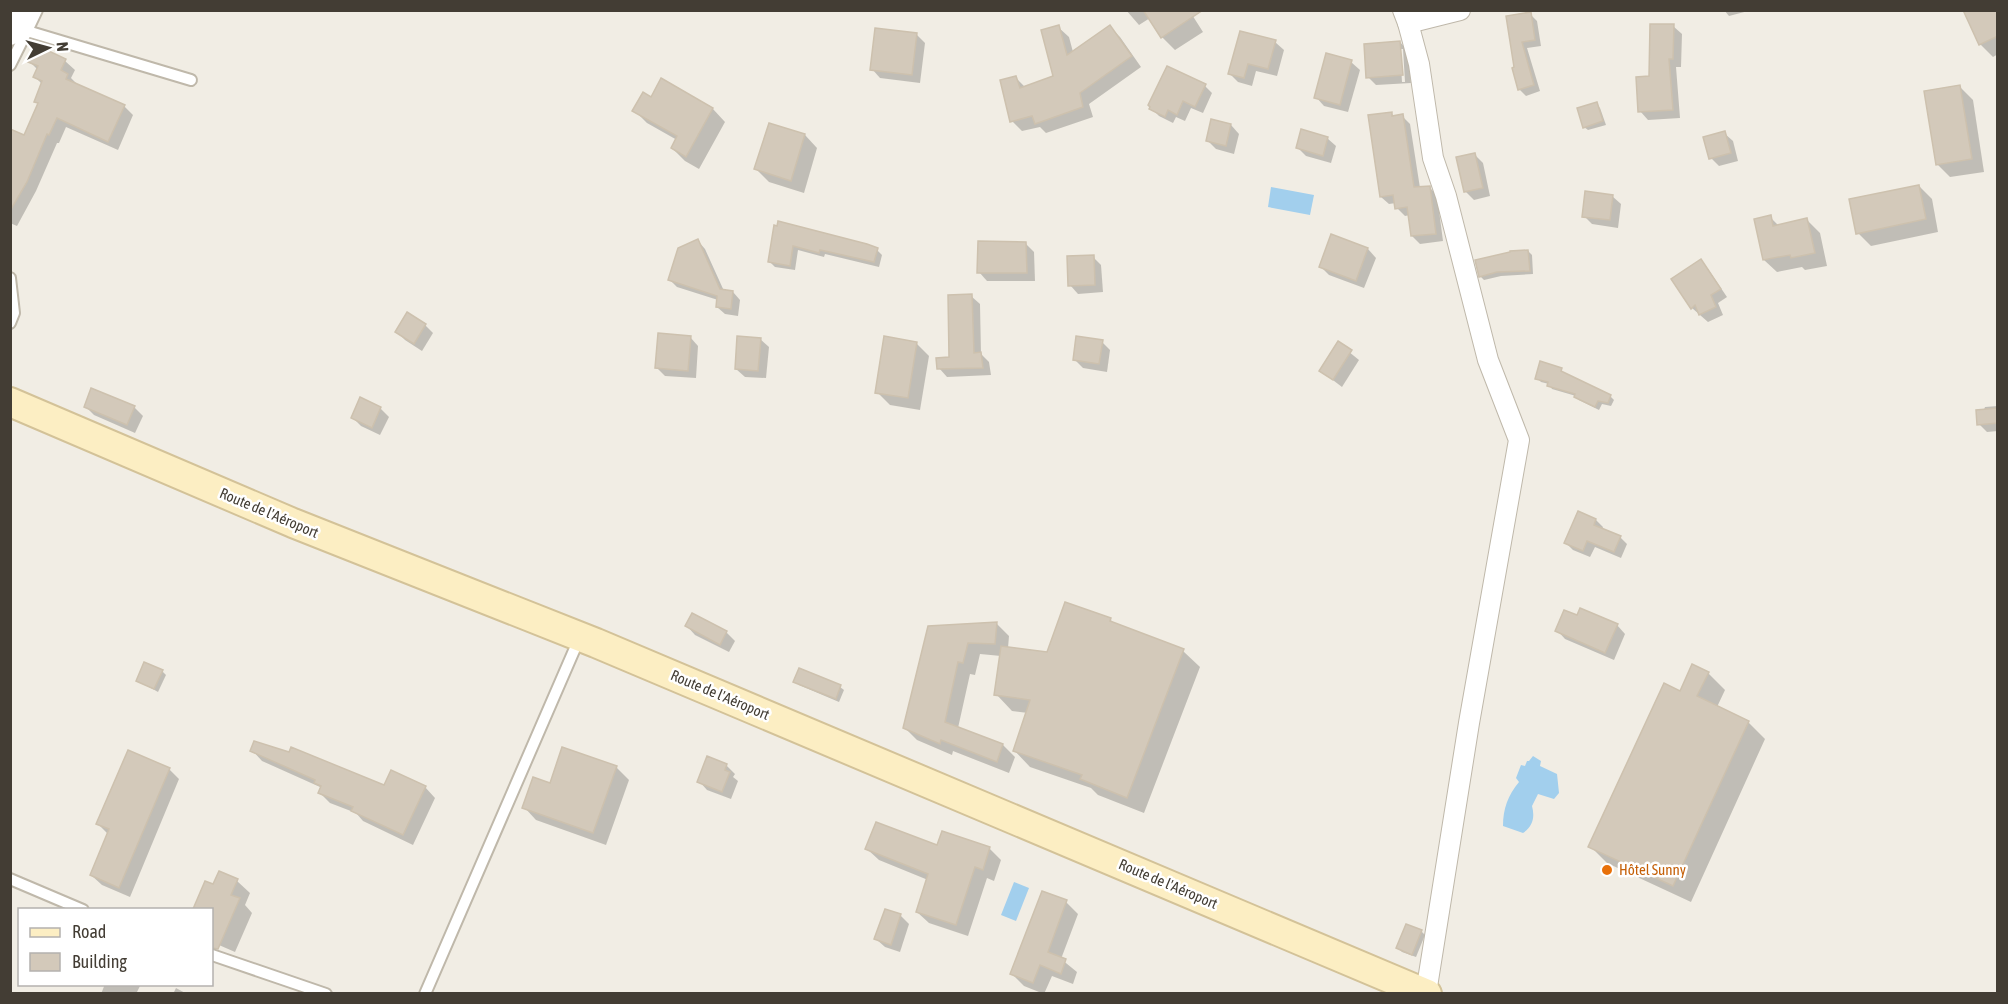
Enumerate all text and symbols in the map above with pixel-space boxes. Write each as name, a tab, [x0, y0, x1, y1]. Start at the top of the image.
north arrow	[18, 18, 78, 78]
text: N	[54, 41, 72, 52]
street label: Route de l'Aéroport	[217, 484, 321, 541]
street label: Route de l'Aéroport	[668, 666, 772, 723]
street label: Route de l'Aéroport	[1116, 855, 1220, 912]
place label: Hôtel Sunny	[1619, 861, 1686, 878]
marker: Hôtel Sunny	[1600, 863, 1614, 877]
legend	[18, 908, 213, 986]
text: Road	[72, 921, 106, 942]
text: Building	[72, 951, 127, 972]

